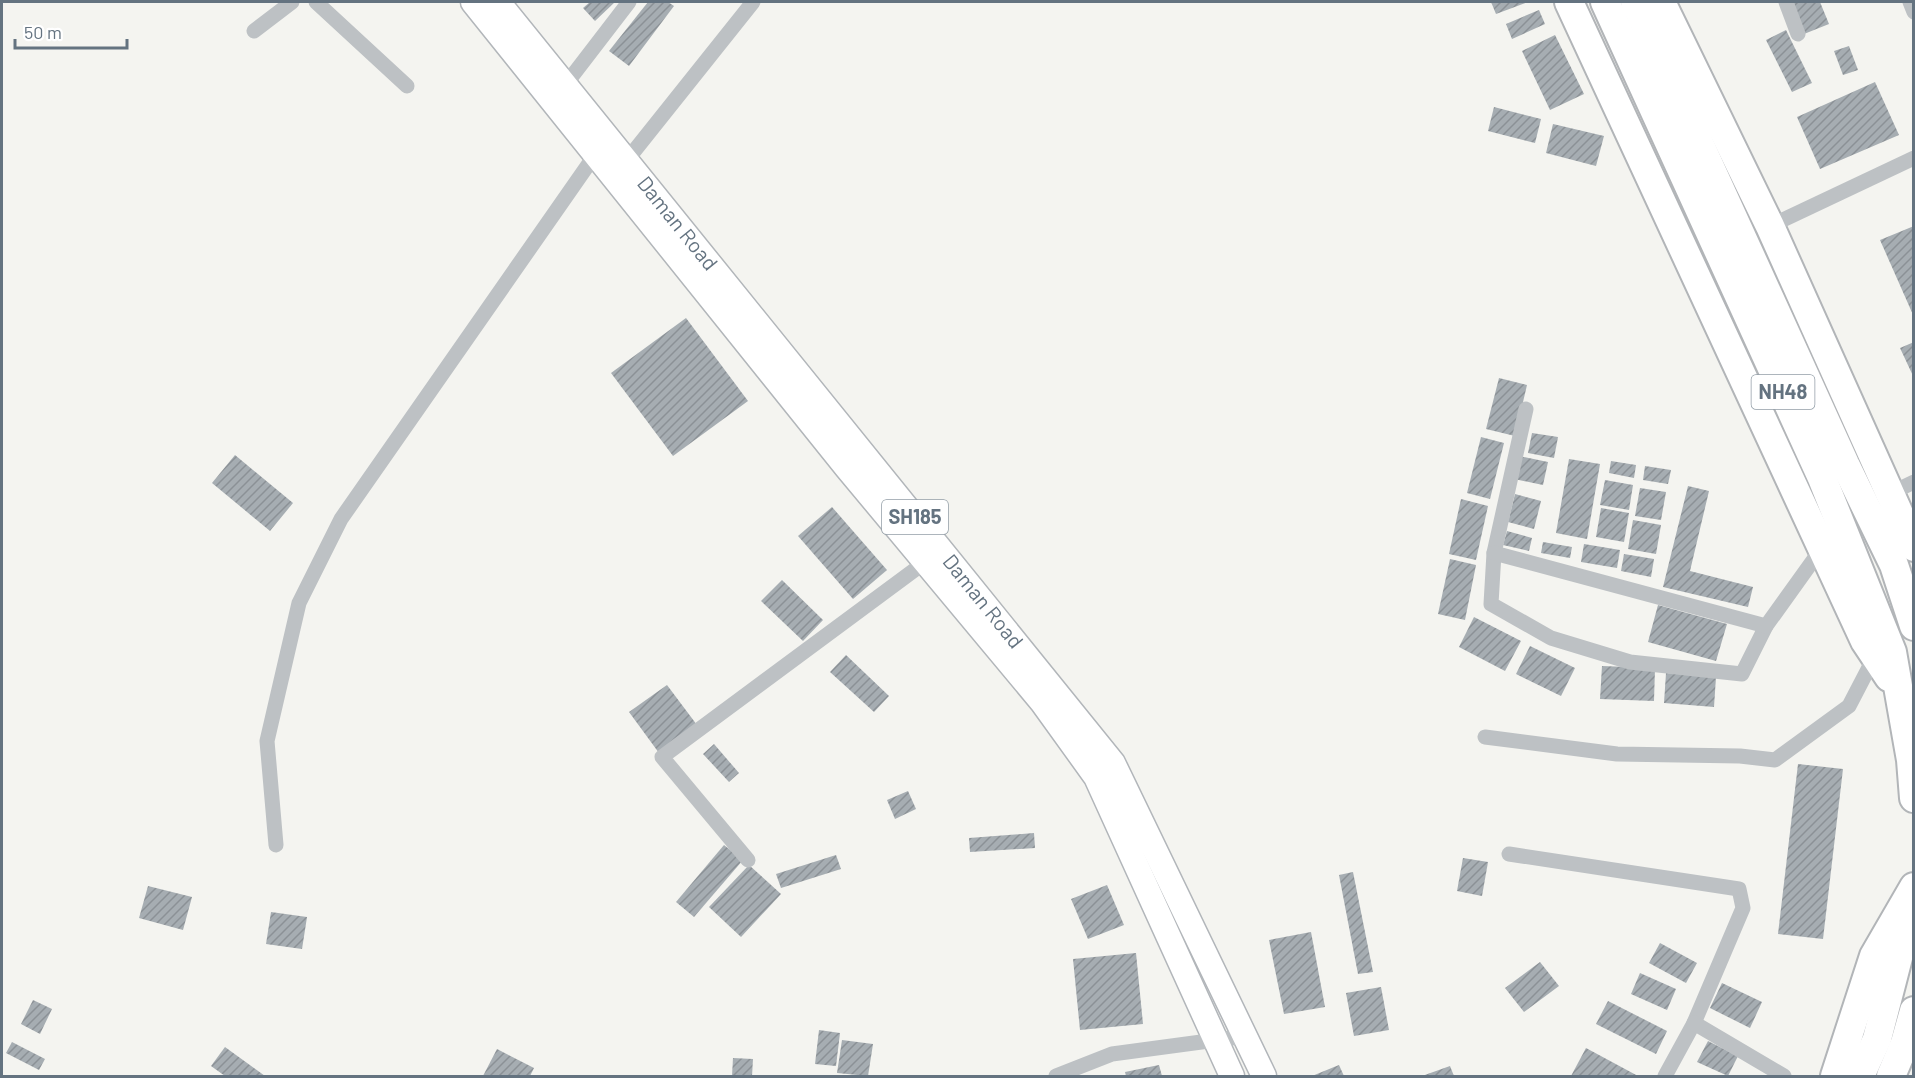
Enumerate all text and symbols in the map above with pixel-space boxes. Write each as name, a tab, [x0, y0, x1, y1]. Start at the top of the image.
scale bar	[15, 12, 128, 50]
text: 50 m	[24, 21, 62, 43]
street label: Daman Road	[633, 171, 724, 275]
road number: NH48	[1752, 375, 1814, 409]
road number: SH185	[882, 500, 948, 534]
street label: Daman Road	[938, 549, 1029, 653]

